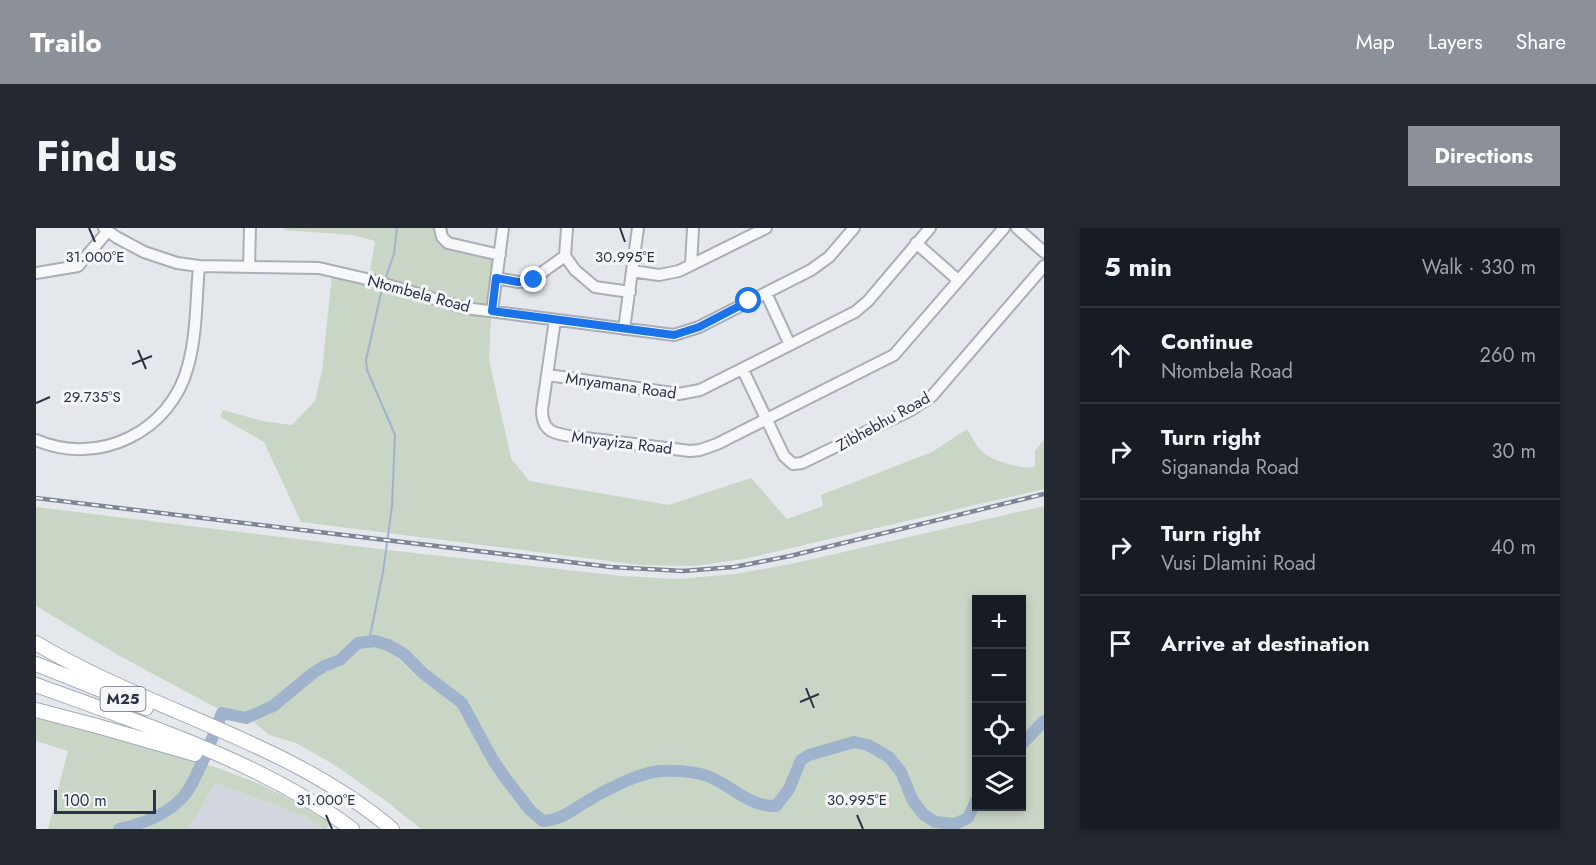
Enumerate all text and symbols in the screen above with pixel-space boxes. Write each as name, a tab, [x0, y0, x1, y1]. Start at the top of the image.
text: Trailo	[30, 22, 102, 63]
text: Map	[1356, 27, 1395, 57]
text: Layers	[1428, 27, 1483, 57]
text: Share	[1516, 27, 1566, 57]
text: Find us	[36, 126, 177, 187]
button: Directions	[1408, 126, 1560, 186]
text: 31.000°E	[66, 246, 124, 268]
text: 30.995°E	[595, 246, 655, 268]
text: 5 min	[1104, 248, 1172, 286]
text: Walk · 330 m	[1422, 253, 1536, 282]
route end	[520, 266, 546, 292]
street label: Ntombela Road	[365, 269, 473, 318]
route start	[735, 287, 761, 313]
text: Continue	[1161, 325, 1253, 357]
icon: ahead	[1104, 339, 1137, 372]
text: 260 m	[1480, 341, 1536, 370]
text: Ntombela Road	[1161, 357, 1293, 386]
street label: Mnyamana Road	[564, 366, 678, 405]
text: 29.735°S	[63, 386, 121, 408]
street label: Zibhebhu Road	[832, 386, 934, 457]
text: Turn right	[1161, 421, 1261, 453]
street label: Mnyayiza Road	[570, 425, 674, 460]
icon: right	[1104, 435, 1137, 468]
text: 30 m	[1491, 437, 1536, 466]
text: Sigananda Road	[1161, 453, 1299, 482]
text: Turn right	[1161, 517, 1261, 549]
icon: right	[1104, 531, 1137, 564]
text: 40 m	[1491, 533, 1536, 562]
text: Vusi Dlamini Road	[1161, 549, 1316, 578]
map controls	[972, 595, 1026, 811]
button: +	[972, 595, 1026, 649]
icon: arrive	[1104, 627, 1137, 660]
text: Arrive at destination	[1161, 627, 1370, 659]
button: −	[972, 649, 1026, 703]
road number: M25	[100, 687, 146, 711]
button: locate	[972, 703, 1026, 757]
button: layers	[972, 757, 1026, 811]
scale bar	[54, 787, 156, 814]
text: 100 m	[63, 789, 107, 812]
text: 31.000°E	[297, 789, 355, 811]
text: 30.995°E	[827, 789, 887, 811]

